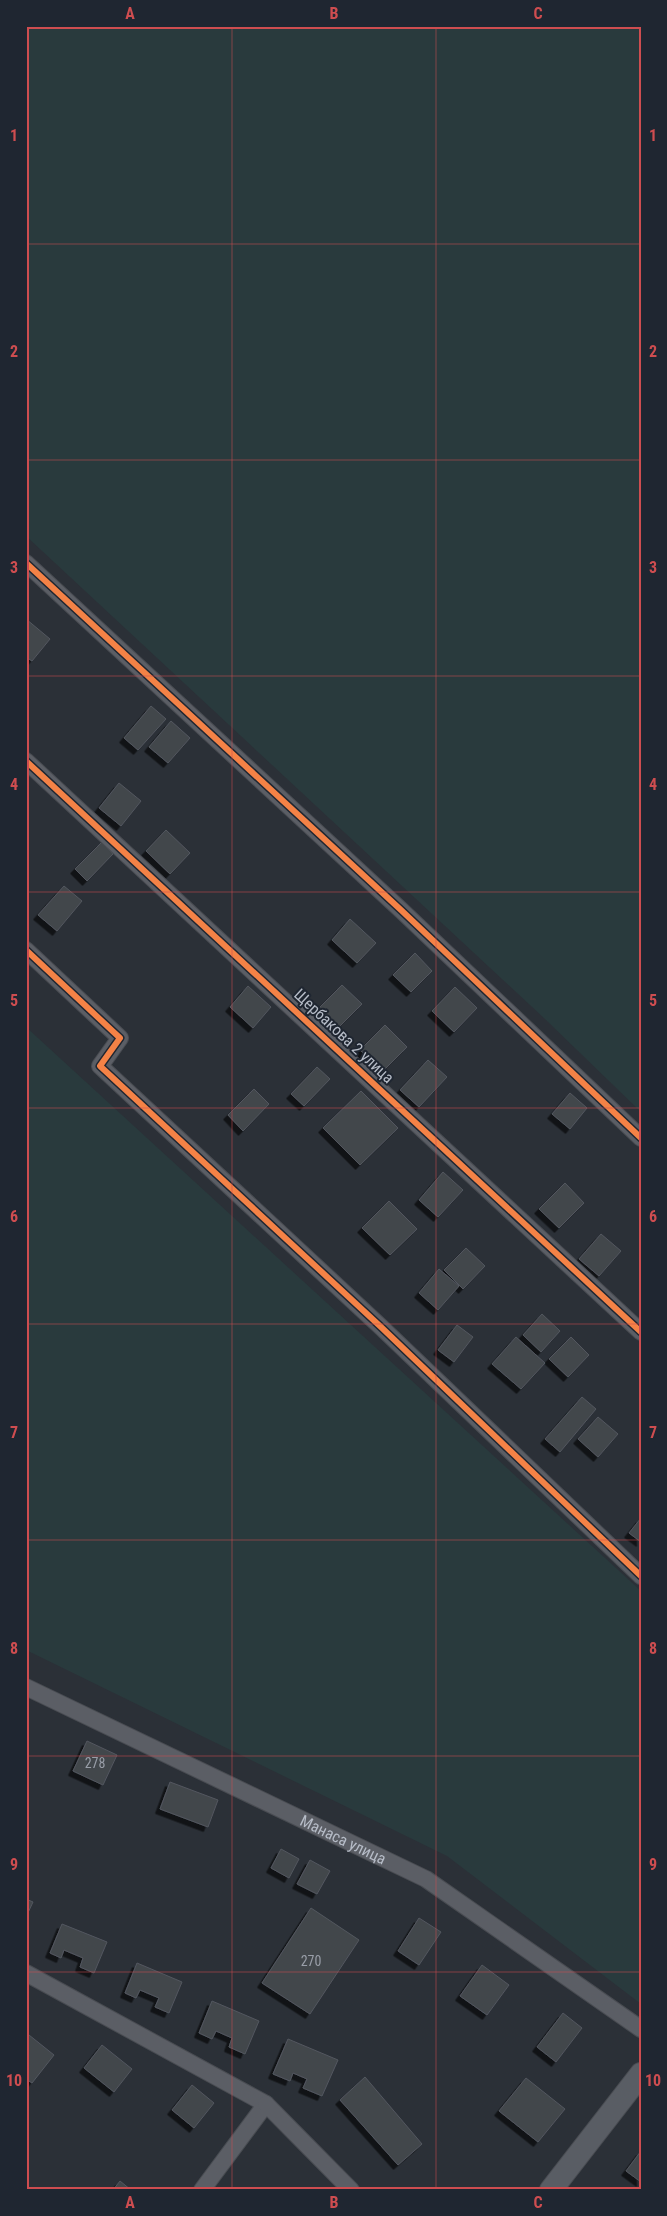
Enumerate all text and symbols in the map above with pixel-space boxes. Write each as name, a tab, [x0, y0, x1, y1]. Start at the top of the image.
text: A	[125, 4, 135, 23]
text: B	[330, 4, 339, 23]
text: C	[533, 4, 543, 23]
text: 1	[10, 126, 18, 145]
text: 1	[649, 126, 657, 145]
text: 2	[10, 342, 18, 361]
text: 2	[649, 342, 657, 361]
text: 3	[10, 558, 18, 577]
text: 3	[649, 558, 657, 577]
text: 4	[10, 775, 18, 794]
text: 4	[649, 775, 657, 794]
street label: Щербакова 2 улица	[290, 985, 398, 1087]
text: 5	[10, 991, 18, 1010]
text: 5	[649, 991, 657, 1010]
text: 6	[10, 1207, 18, 1226]
text: 6	[649, 1207, 657, 1226]
text: 7	[10, 1423, 18, 1442]
text: 7	[649, 1423, 657, 1442]
text: 8	[10, 1639, 18, 1658]
text: 8	[649, 1639, 657, 1658]
house number: 278	[85, 1755, 105, 1771]
street label: Манаса улица	[297, 1811, 389, 1868]
text: 9	[10, 1855, 18, 1874]
text: 9	[649, 1855, 657, 1874]
house number: 270	[301, 1953, 321, 1969]
text: 10	[6, 2071, 22, 2090]
text: 10	[645, 2071, 661, 2090]
text: A	[125, 2193, 135, 2212]
text: B	[330, 2193, 339, 2212]
text: C	[533, 2193, 543, 2212]

